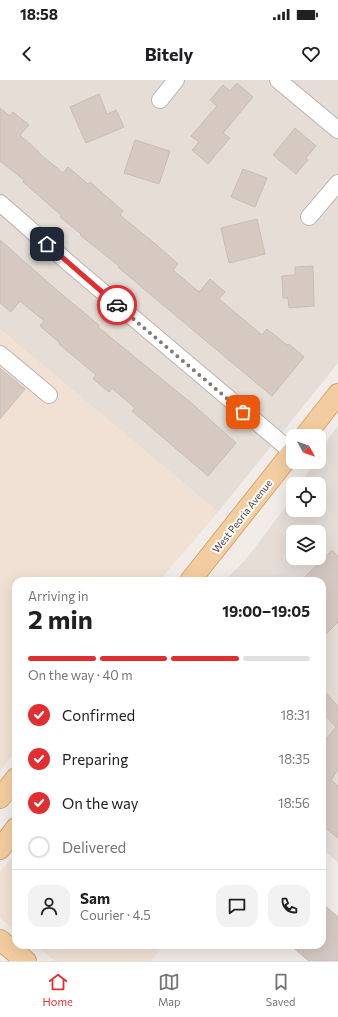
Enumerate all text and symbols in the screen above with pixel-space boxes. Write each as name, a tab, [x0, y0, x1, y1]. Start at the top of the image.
text: 18:58	[20, 5, 58, 23]
icon: back	[16, 43, 38, 65]
text: Bitely	[145, 43, 193, 65]
icon: heart	[300, 43, 322, 65]
pin	[30, 227, 64, 261]
icon: home	[36, 233, 58, 255]
courier	[97, 285, 137, 325]
icon: car	[106, 294, 128, 316]
pin	[226, 395, 260, 429]
icon: bag	[232, 401, 254, 423]
north arrow	[286, 429, 326, 469]
map controls	[286, 429, 326, 565]
street label: West Peoria Avenue	[210, 477, 274, 555]
button: locate	[286, 477, 326, 517]
button: layers	[286, 525, 326, 565]
text: Arriving in	[28, 588, 88, 604]
text: 19:00–19:05	[222, 602, 310, 620]
text: 2 min	[28, 603, 93, 634]
text: On the way · 40 m	[28, 667, 133, 683]
icon: check	[28, 704, 50, 726]
text: Confirmed	[62, 706, 135, 724]
text: 18:31	[281, 707, 310, 723]
icon: check	[28, 748, 50, 770]
text: Preparing	[62, 750, 128, 768]
text: 18:35	[279, 751, 310, 767]
icon: check	[28, 792, 50, 814]
text: On the way	[62, 794, 139, 812]
text: 18:56	[278, 795, 310, 811]
text: Delivered	[62, 838, 126, 856]
button: person	[28, 885, 70, 927]
button: chat	[216, 885, 258, 927]
button: phone	[268, 885, 310, 927]
text: Sam	[80, 889, 110, 907]
text: Courier · 4.5	[80, 907, 151, 923]
tab: Home	[43, 971, 73, 1008]
tab: Map	[158, 971, 181, 1008]
tab: Saved	[266, 971, 295, 1008]

